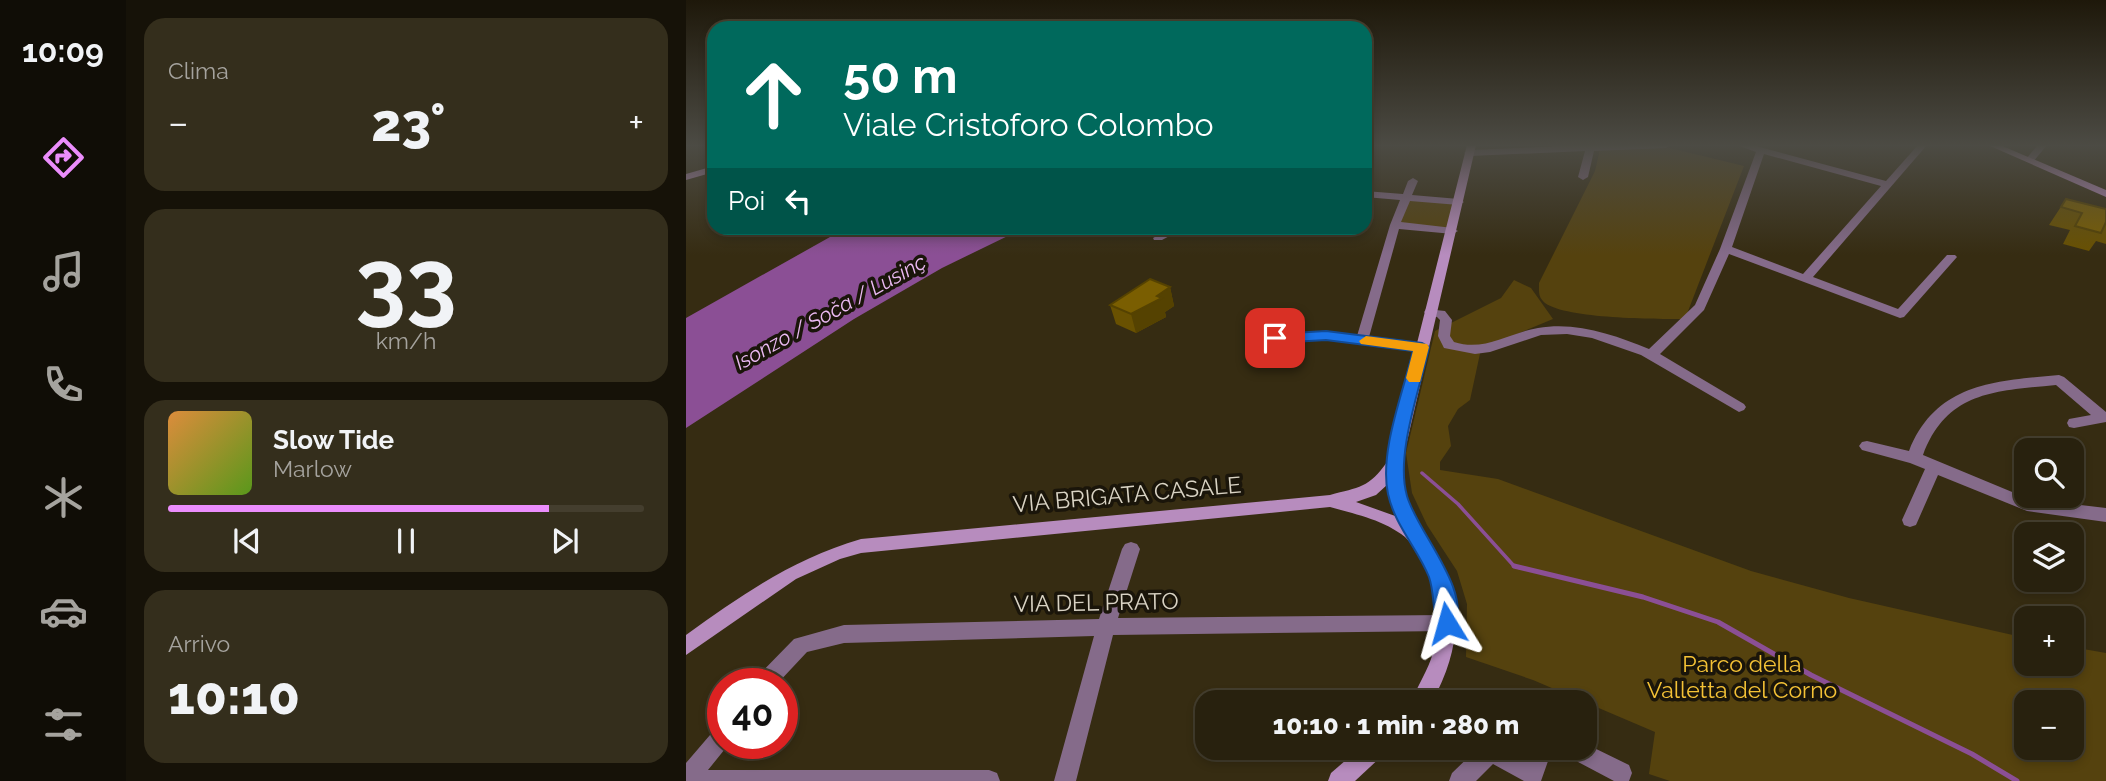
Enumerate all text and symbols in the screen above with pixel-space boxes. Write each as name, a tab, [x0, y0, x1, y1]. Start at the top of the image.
text: 10:09	[22, 32, 104, 69]
text: 50 m	[843, 47, 958, 104]
icon: ahead	[728, 49, 819, 140]
text: Clima	[168, 57, 229, 84]
text: 23°	[371, 92, 445, 153]
text: −	[168, 100, 188, 145]
text: +	[628, 100, 644, 145]
text: Viale Cristoforo Colombo	[843, 106, 1214, 143]
icon: directions	[39, 133, 88, 182]
icon: left	[779, 182, 817, 220]
text: Poi	[728, 186, 765, 216]
text: 33	[355, 228, 457, 335]
icon: music	[39, 247, 88, 296]
water label: Isonzo / Soča / Lusinç	[730, 249, 930, 375]
pin	[1245, 308, 1305, 368]
icon: arrive	[1256, 319, 1294, 357]
text: km/h	[376, 327, 436, 354]
icon: phone	[39, 360, 88, 409]
text: Slow Tide	[273, 425, 394, 455]
map controls	[2014, 438, 2084, 760]
button: search	[2014, 438, 2084, 508]
text: Marlow	[273, 455, 352, 482]
street label: VIA BRIGATA CASALE	[1012, 471, 1242, 517]
icon: climate	[39, 473, 88, 522]
icon: previous	[228, 522, 266, 560]
icon: pause	[387, 522, 425, 560]
icon: next	[546, 522, 584, 560]
button: layers	[2014, 522, 2084, 592]
position arrow	[1410, 586, 1484, 660]
icon: car	[39, 587, 88, 636]
street label: VIA DEL PRATO	[1013, 587, 1179, 617]
button: +	[2014, 606, 2084, 676]
text: Arrivo	[168, 630, 230, 657]
park label: Parco della Valletta del Corno	[1647, 650, 1837, 703]
text: 10:10	[168, 665, 300, 726]
speed limit sign: 40	[707, 668, 798, 759]
button: −	[2014, 690, 2084, 760]
icon: filters	[39, 700, 88, 749]
text: 10:10 · 1 min · 280 m	[1273, 710, 1519, 740]

